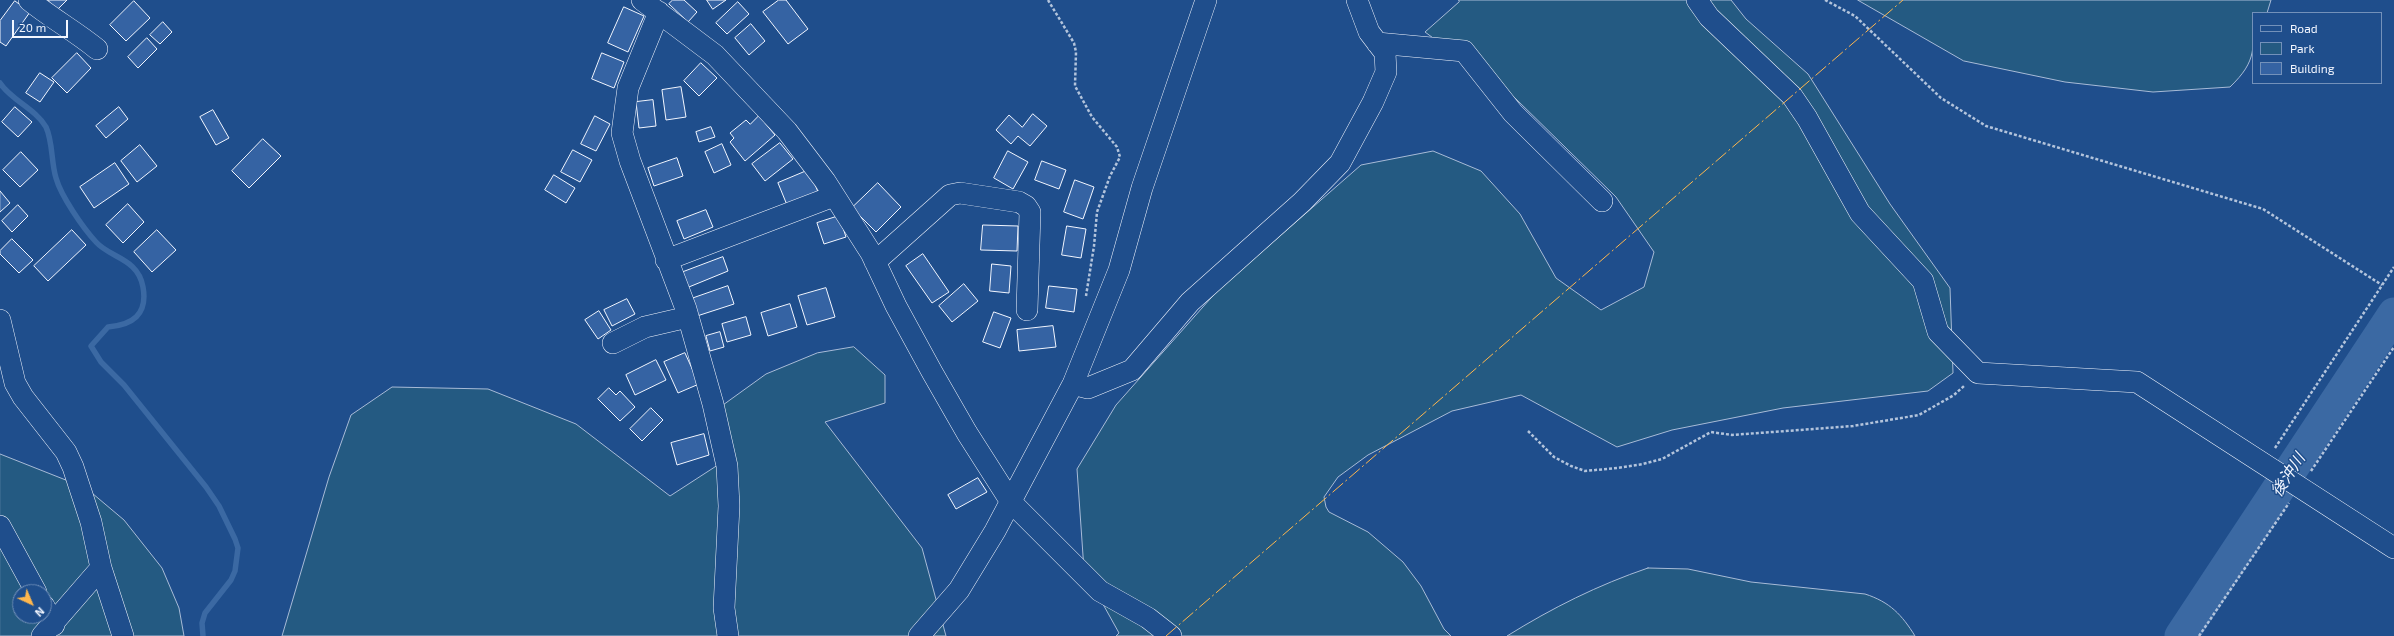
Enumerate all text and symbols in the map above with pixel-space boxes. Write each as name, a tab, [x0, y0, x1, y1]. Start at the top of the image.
scale bar	[14, 12, 70, 38]
legend	[2252, 12, 2382, 84]
text: 20 m	[19, 20, 46, 34]
text: Road	[2290, 21, 2318, 35]
text: Park	[2290, 41, 2315, 55]
text: Building	[2290, 61, 2334, 75]
water label: 後沖川	[2267, 450, 2309, 500]
north arrow	[12, 584, 52, 624]
text: N	[33, 605, 47, 620]

